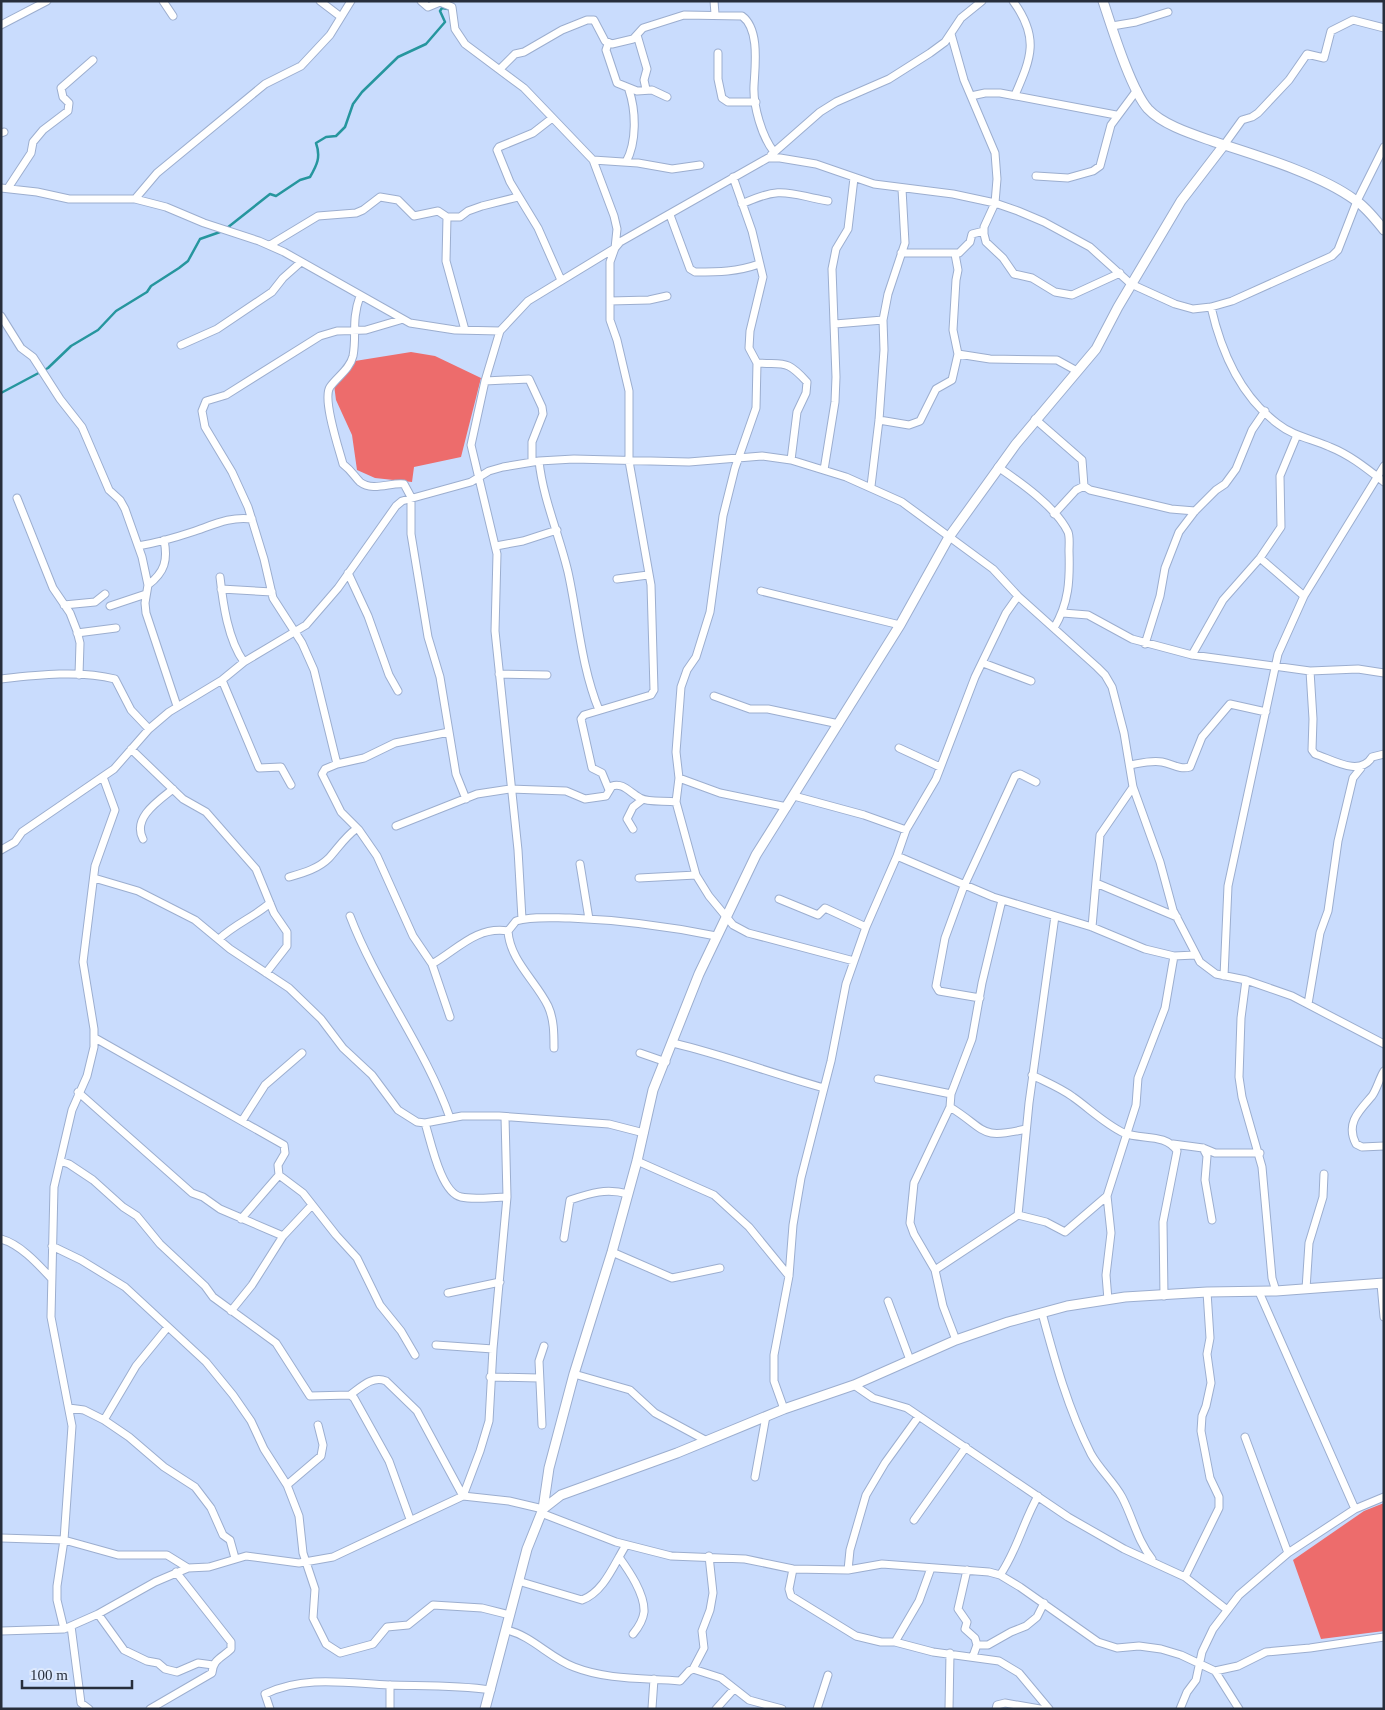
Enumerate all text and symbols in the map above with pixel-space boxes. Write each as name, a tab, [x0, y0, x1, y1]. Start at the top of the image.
scale bar	[22, 1658, 132, 1690]
text: 100 m	[30, 1667, 68, 1683]

